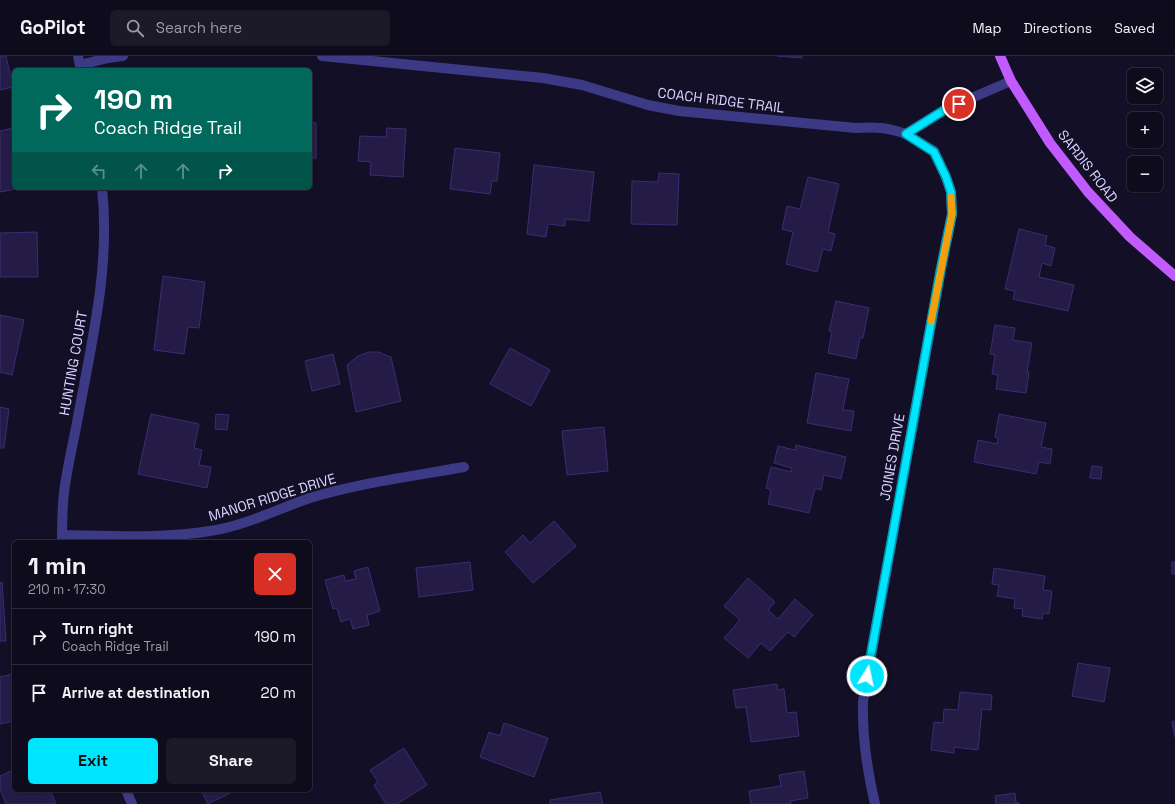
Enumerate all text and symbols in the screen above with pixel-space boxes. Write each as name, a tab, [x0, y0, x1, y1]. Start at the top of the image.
search box	[110, 10, 390, 46]
text: GoPilot	[20, 15, 86, 40]
icon: search	[124, 17, 146, 39]
text: Search here	[156, 18, 242, 37]
text: Map	[972, 19, 1002, 37]
text: Directions	[1024, 19, 1092, 37]
text: Saved	[1114, 19, 1155, 37]
map controls	[1127, 68, 1163, 192]
button: layers	[1127, 68, 1163, 104]
text: 190 m	[94, 81, 173, 117]
street label: COACH RIDGE TRAIL	[657, 83, 786, 117]
icon: right	[28, 84, 80, 136]
pin	[942, 87, 976, 121]
icon: arrive	[948, 93, 970, 115]
button: +	[1127, 112, 1163, 148]
text: Coach Ridge Trail	[94, 116, 242, 139]
street label: SARDIS ROAD	[1054, 126, 1122, 206]
button: −	[1127, 156, 1163, 192]
icon: left	[88, 160, 110, 182]
icon: ahead	[130, 160, 152, 182]
icon: ahead	[172, 160, 194, 182]
icon: right	[214, 160, 236, 182]
street label: HUNTING COURT	[55, 309, 91, 417]
street label: JOINES DRIVE	[875, 412, 909, 502]
street label: MANOR RIDGE DRIVE	[206, 469, 338, 525]
text: 1 min	[28, 550, 87, 581]
button: close	[254, 553, 296, 595]
text: 210 m · 17:30	[28, 581, 105, 598]
text: Turn right	[62, 619, 133, 638]
icon: right	[28, 626, 50, 648]
text: 190 m	[254, 627, 296, 646]
text: Coach Ridge Trail	[62, 638, 169, 655]
position arrow	[846, 655, 888, 697]
icon: arrive	[28, 682, 50, 704]
text: Arrive at destination	[62, 683, 210, 702]
text: 20 m	[261, 683, 296, 702]
button: Exit	[28, 738, 158, 784]
button: Share	[166, 738, 296, 784]

